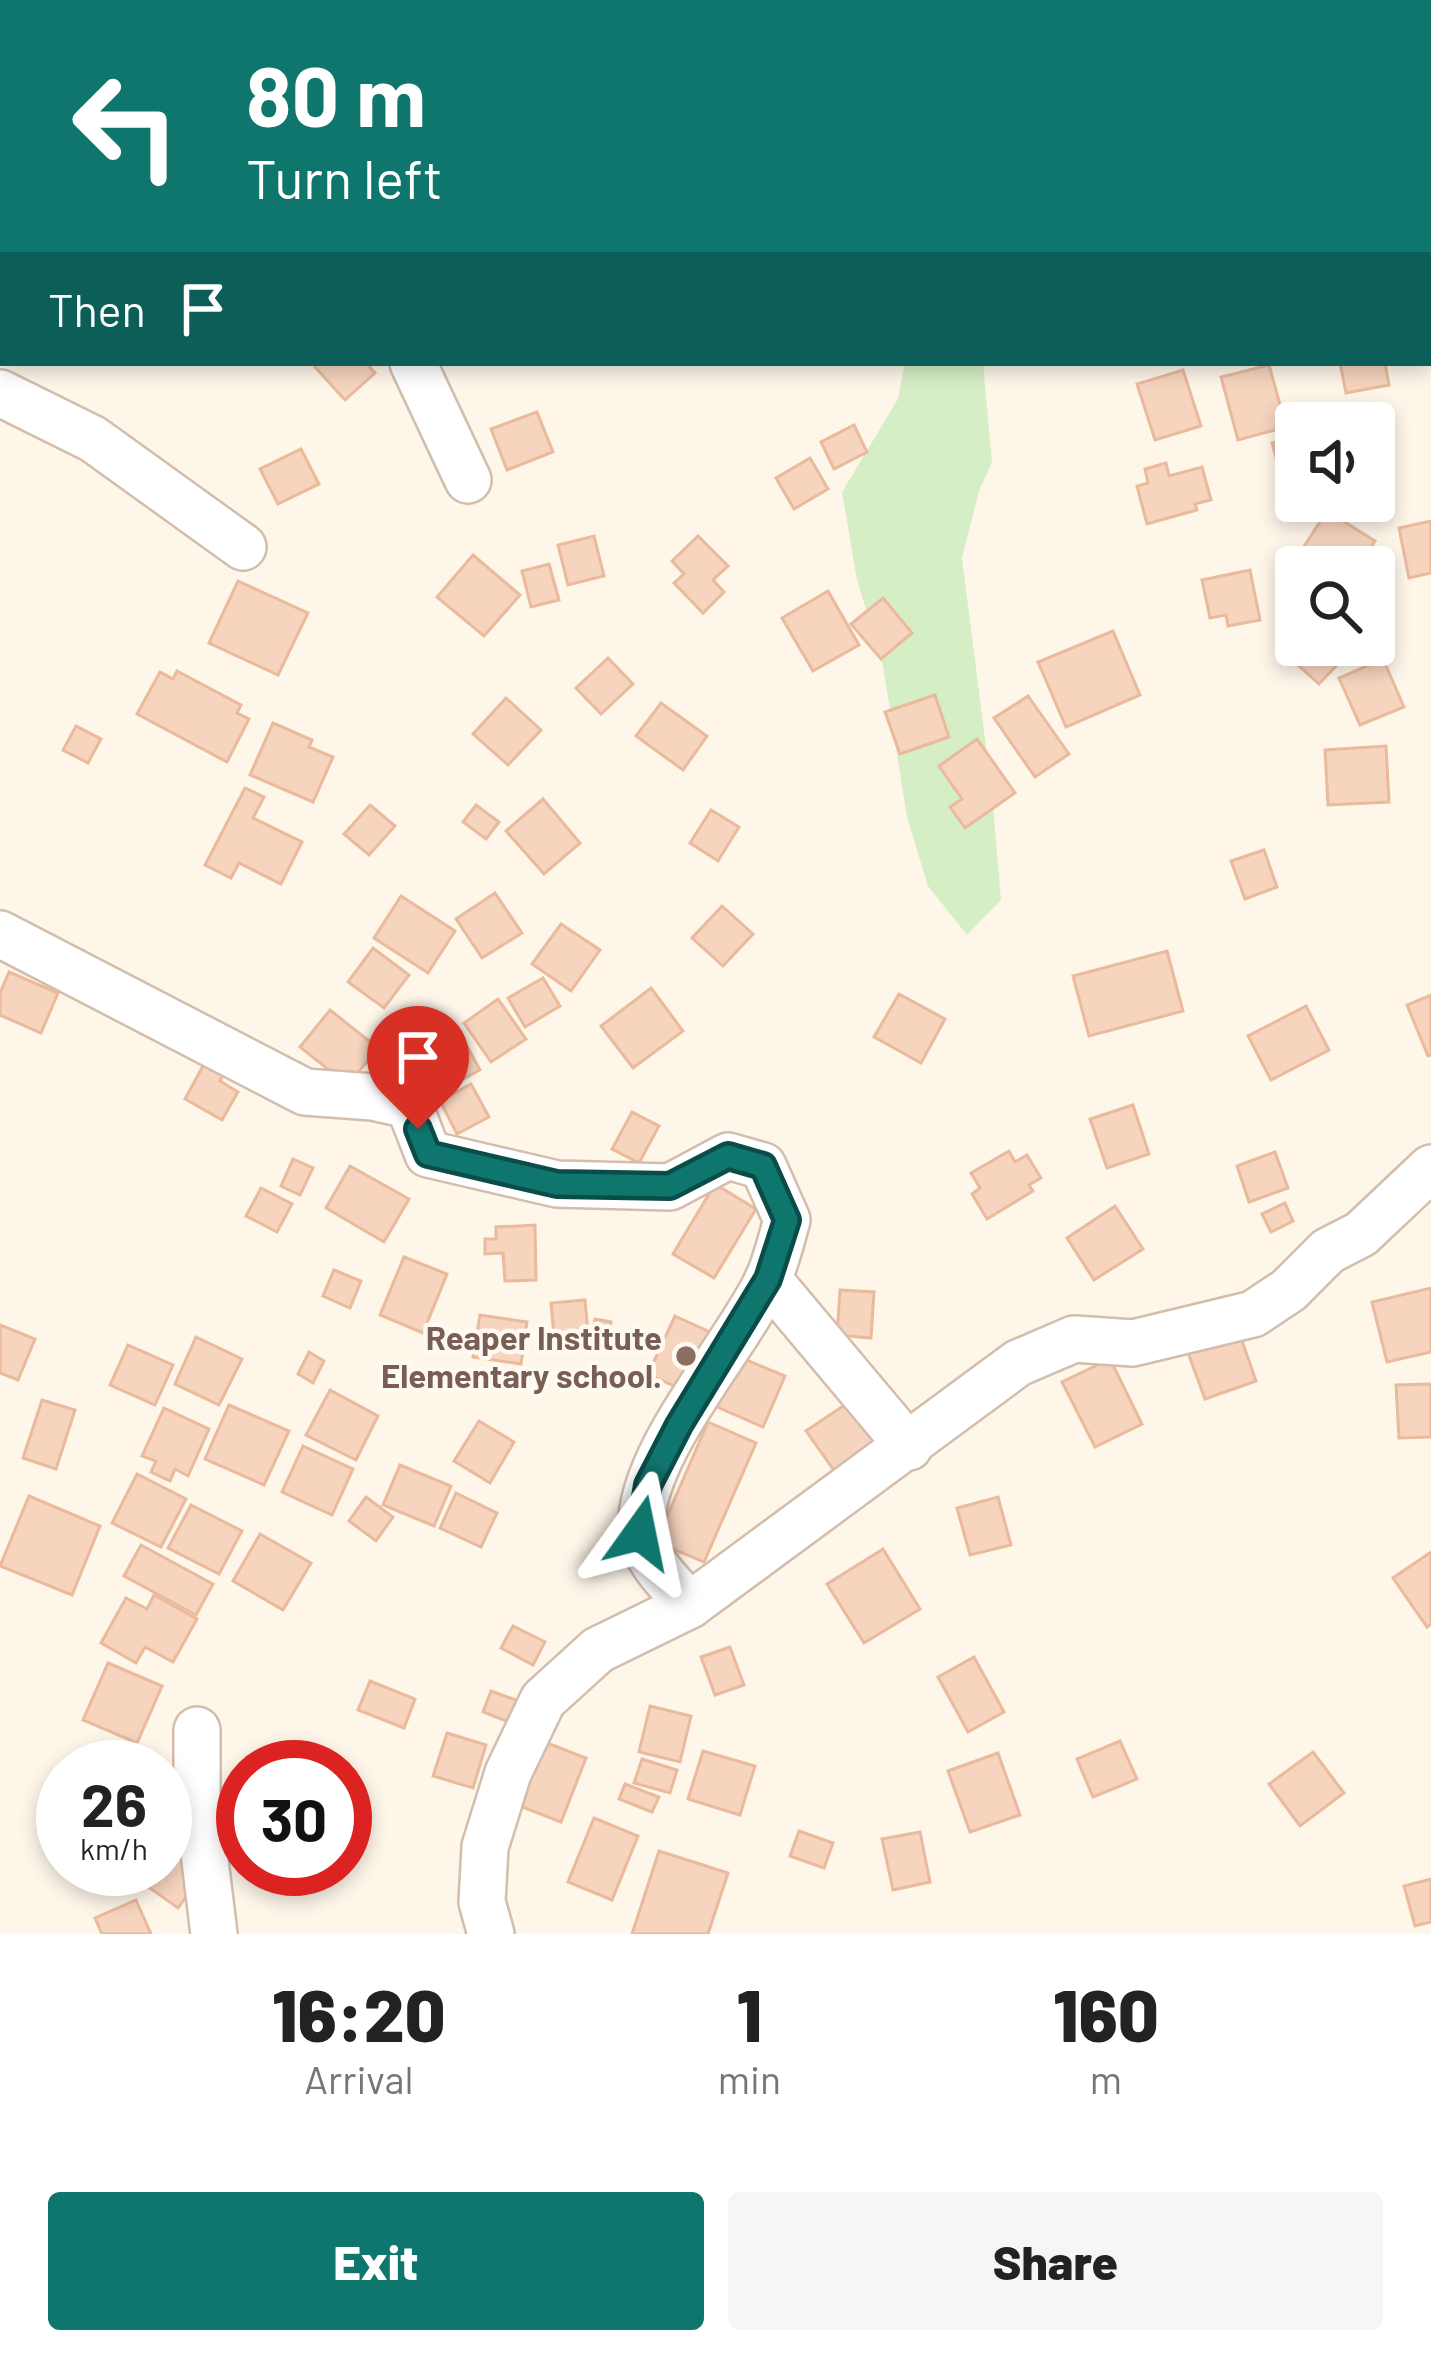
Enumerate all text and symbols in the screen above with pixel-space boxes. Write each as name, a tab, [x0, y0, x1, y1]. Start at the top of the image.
text: 80 m	[246, 43, 426, 144]
icon: left	[48, 48, 204, 204]
text: Turn left	[246, 145, 443, 210]
icon: arrive	[170, 276, 236, 342]
text: Then	[48, 282, 146, 336]
map controls	[1275, 402, 1395, 666]
button: sound	[1275, 402, 1395, 522]
button: search	[1275, 546, 1395, 666]
pin	[367, 1006, 469, 1129]
icon: arrive	[385, 1024, 451, 1090]
place label: Reaper Institute Elementary school.	[381, 1317, 662, 1395]
marker: Reaper Institute Elementary school.	[673, 1343, 699, 1369]
position arrow	[577, 1470, 703, 1596]
speed limit sign: 30	[216, 1740, 372, 1896]
text: 26	[81, 1767, 147, 1839]
text: km/h	[80, 1830, 148, 1866]
text: 16:20	[272, 1970, 446, 2056]
text: 1	[737, 1970, 762, 2056]
text: 160	[1053, 1970, 1159, 2056]
text: Arrival	[304, 2055, 413, 2102]
text: min	[718, 2055, 781, 2102]
text: m	[1090, 2055, 1122, 2102]
button: Exit	[48, 2192, 704, 2330]
button: Share	[728, 2192, 1383, 2330]

